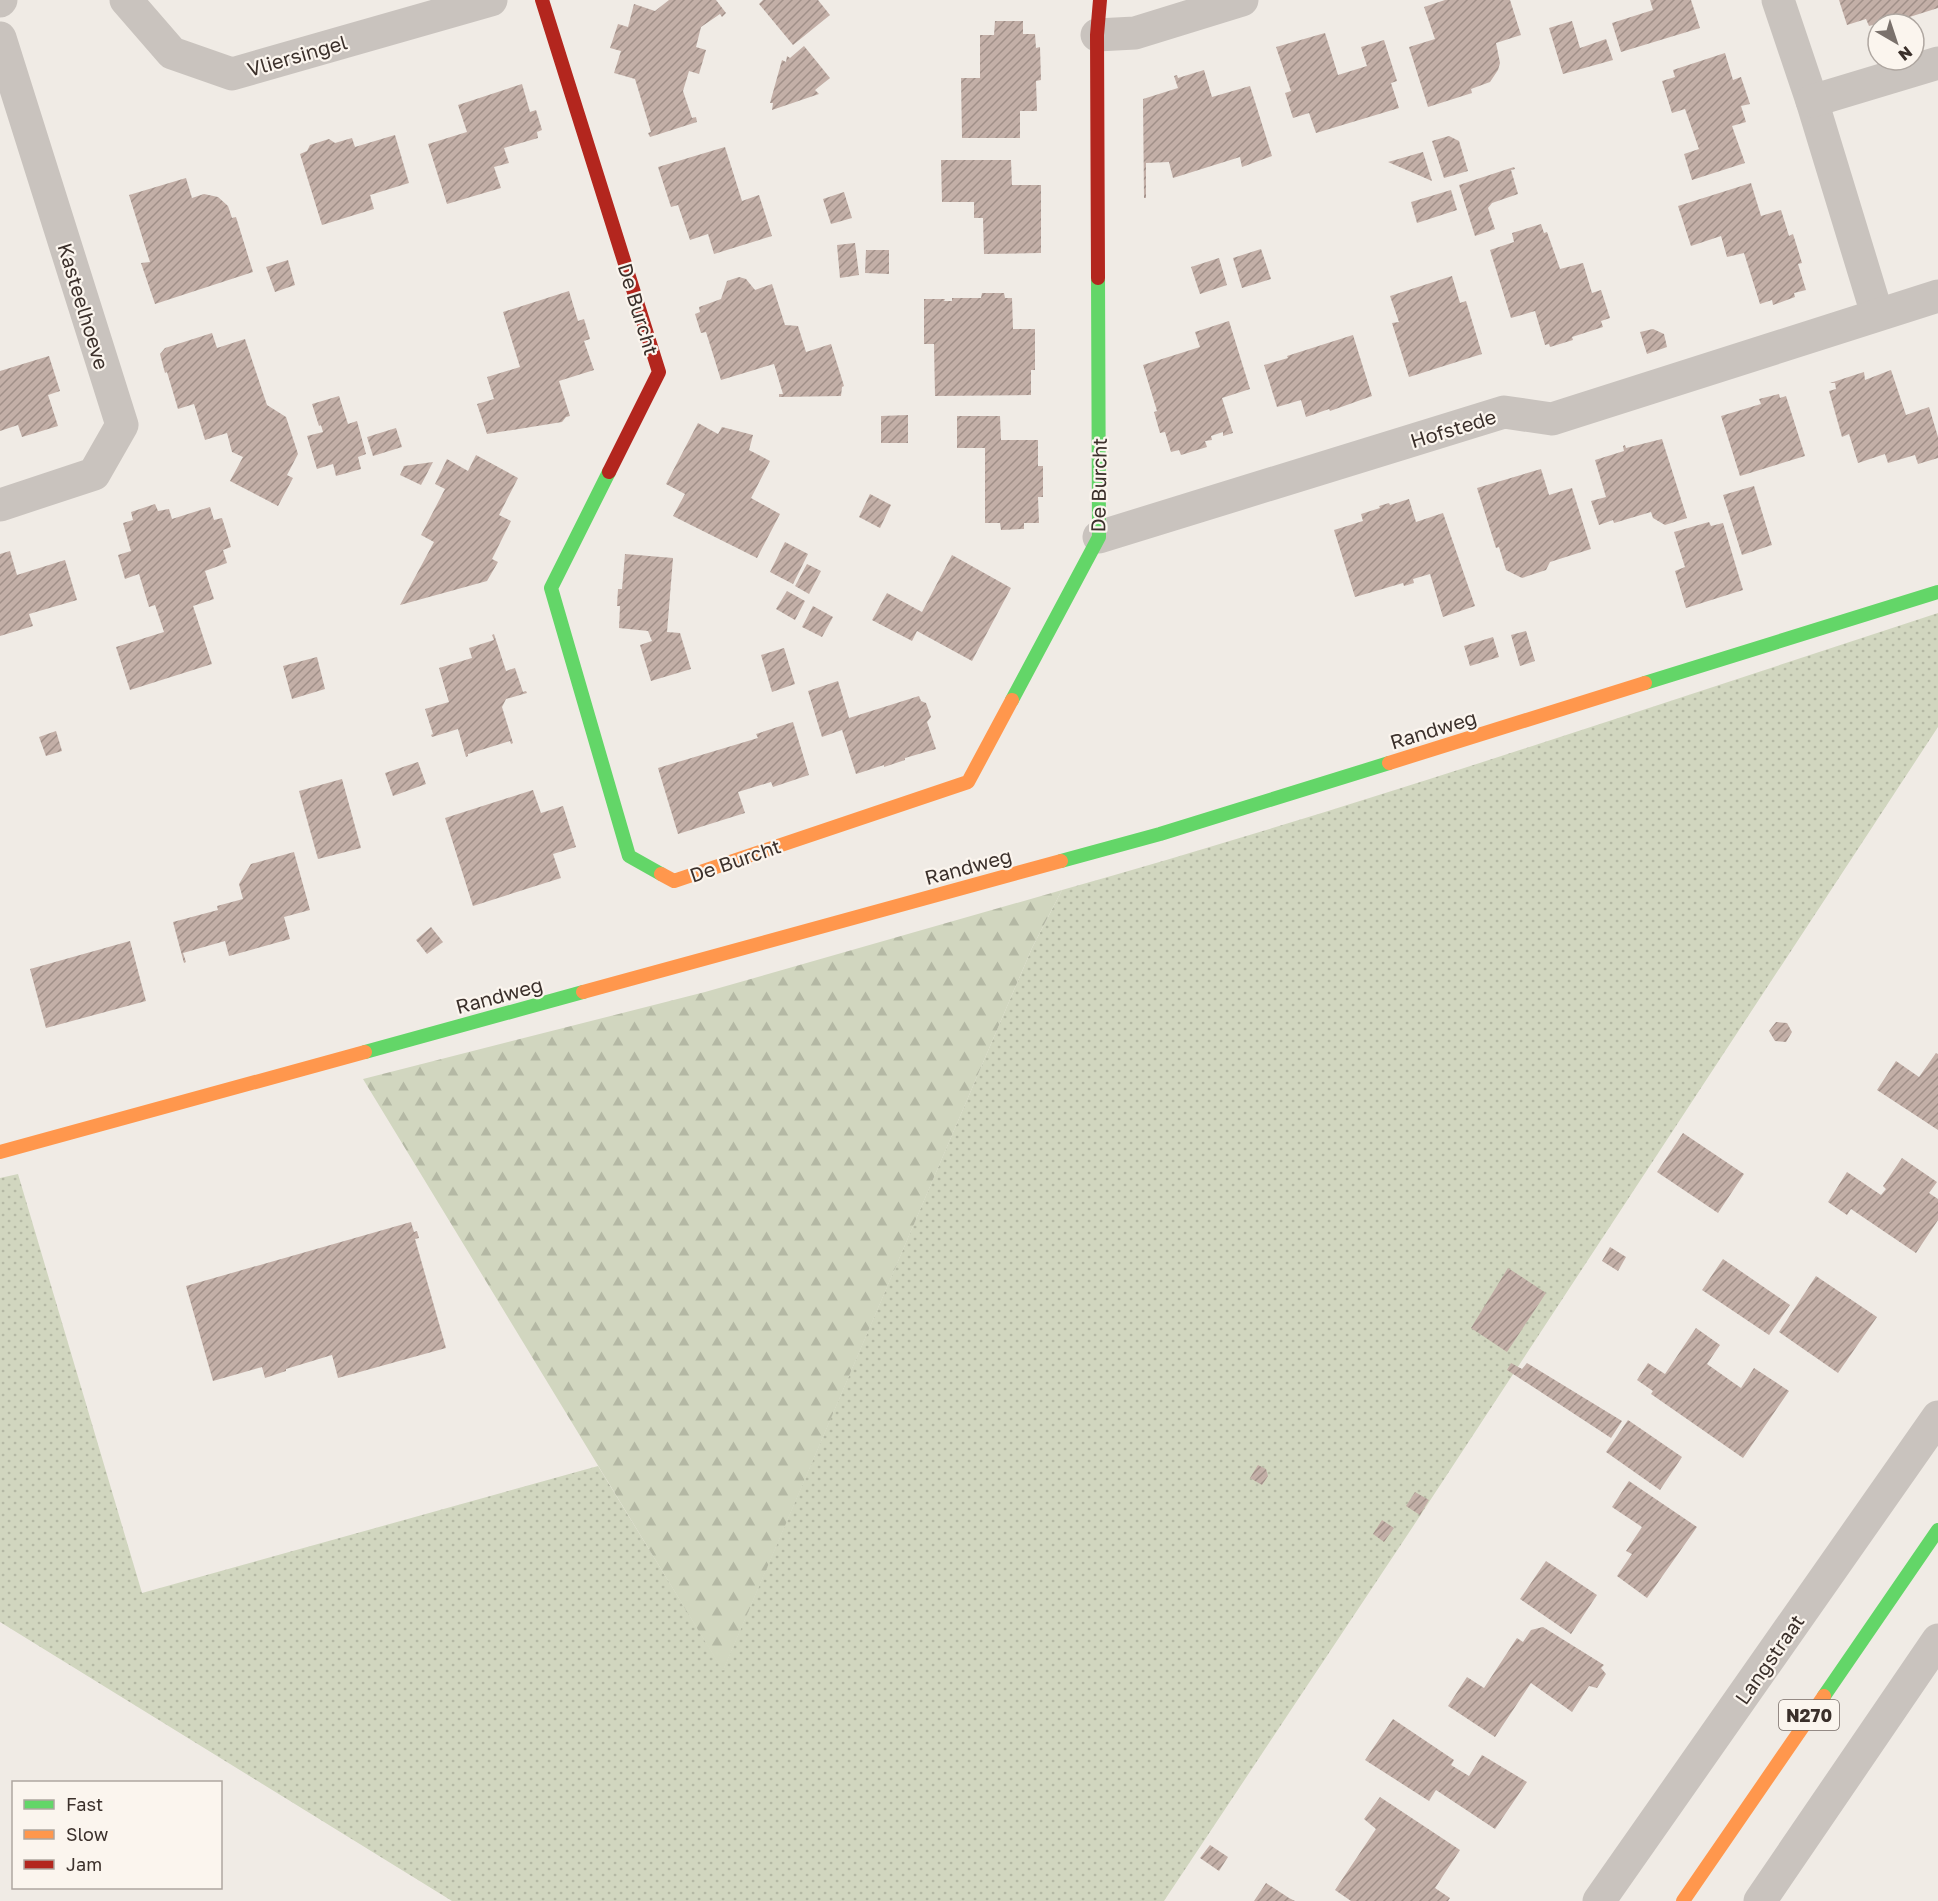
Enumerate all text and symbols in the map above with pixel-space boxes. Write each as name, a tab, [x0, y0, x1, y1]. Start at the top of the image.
north arrow	[1866, 12, 1926, 72]
street label: Vliersingel	[244, 29, 350, 81]
text: N	[1894, 42, 1916, 65]
street label: Kasteelhoeve	[53, 240, 115, 372]
street label: De Burcht	[614, 260, 664, 358]
street label: Hofstede	[1407, 404, 1499, 452]
street label: De Burcht	[1085, 437, 1111, 533]
street label: Randweg	[1387, 704, 1479, 754]
street label: De Burcht	[686, 833, 784, 887]
street label: Randweg	[922, 843, 1014, 889]
street label: Randweg	[453, 972, 545, 1018]
street label: Langstraat	[1729, 1609, 1809, 1709]
road number: N270	[1779, 1700, 1839, 1730]
legend	[12, 1781, 222, 1889]
text: Fast	[66, 1793, 103, 1815]
text: Slow	[66, 1823, 109, 1845]
text: Jam	[66, 1853, 102, 1875]

